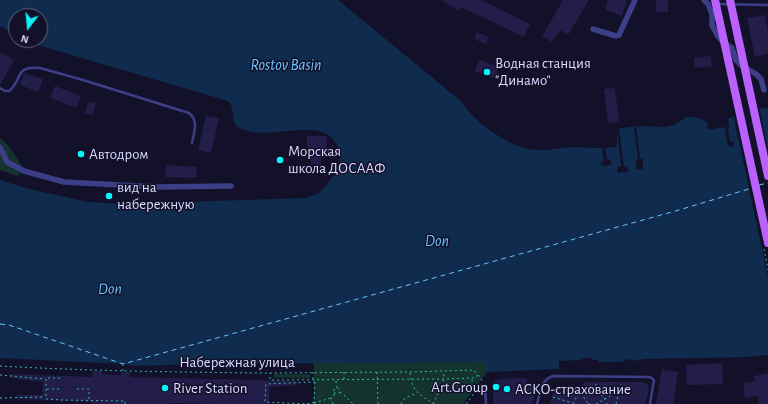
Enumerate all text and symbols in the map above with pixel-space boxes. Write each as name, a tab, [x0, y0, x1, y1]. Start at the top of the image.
north arrow	[8, 8, 48, 48]
text: N	[20, 33, 30, 45]
place label: Водная станция "Динамо"	[495, 54, 591, 89]
water label: Rostov Basin	[251, 55, 321, 75]
marker: Водная станция "Динамо"	[482, 67, 492, 77]
place label: Морская школа ДОСААФ	[288, 142, 385, 177]
place label: Автодром	[89, 145, 149, 163]
marker: Автодром	[76, 149, 86, 159]
marker: Морская школа ДОСААФ	[275, 155, 285, 165]
place label: вид на набережную	[117, 178, 195, 213]
marker: вид на набережную	[104, 191, 114, 201]
water label: Don	[425, 231, 449, 251]
water label: Don	[98, 279, 122, 299]
street label: Набережная улица	[179, 353, 295, 371]
place label: Art.Group	[431, 378, 488, 396]
place label: River Station	[173, 379, 247, 397]
place label: АСКО-страхование	[515, 380, 631, 398]
marker: Art.Group	[491, 382, 501, 392]
marker: River Station	[160, 383, 170, 393]
marker: АСКО-страхование	[502, 384, 512, 394]

